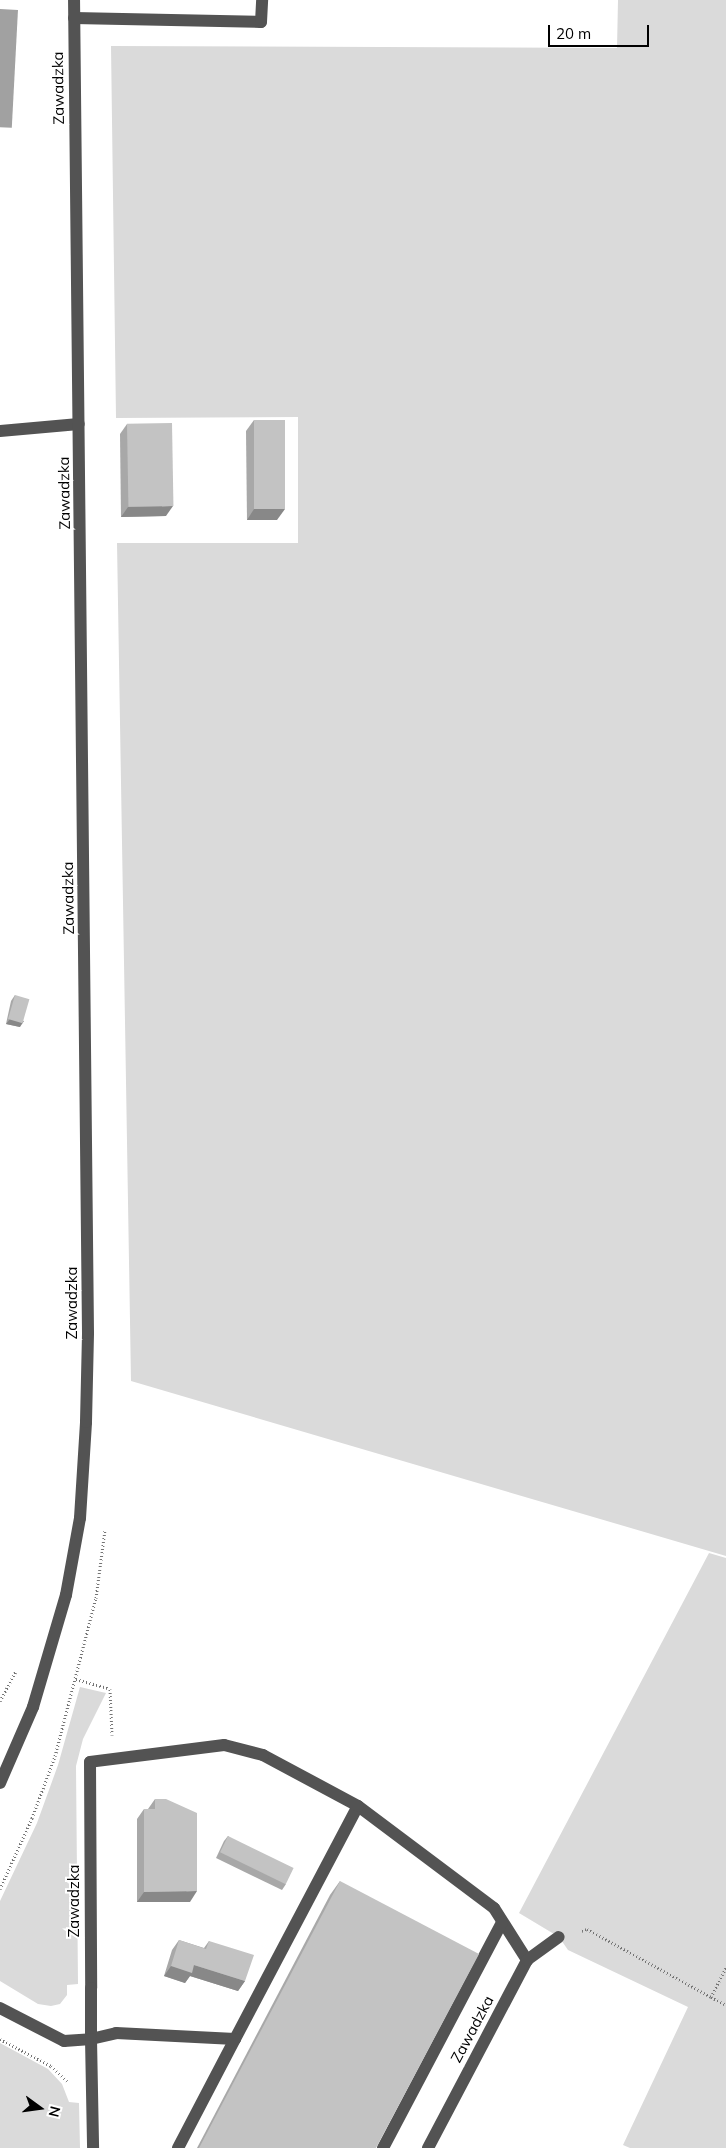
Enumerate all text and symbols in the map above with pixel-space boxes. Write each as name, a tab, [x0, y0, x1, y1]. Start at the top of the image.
scale bar	[551, 15, 652, 47]
text: 20 m	[556, 24, 591, 43]
street label: Zawadzka	[48, 51, 68, 125]
street label: Zawadzka	[54, 456, 74, 530]
street label: Zawadzka	[58, 861, 78, 935]
street label: Zawadzka	[63, 1266, 81, 1340]
street label: Zawadzka	[65, 1864, 83, 1938]
street label: Zawadzka	[447, 1993, 497, 2065]
north arrow	[15, 2083, 65, 2133]
text: N	[45, 2104, 65, 2119]

